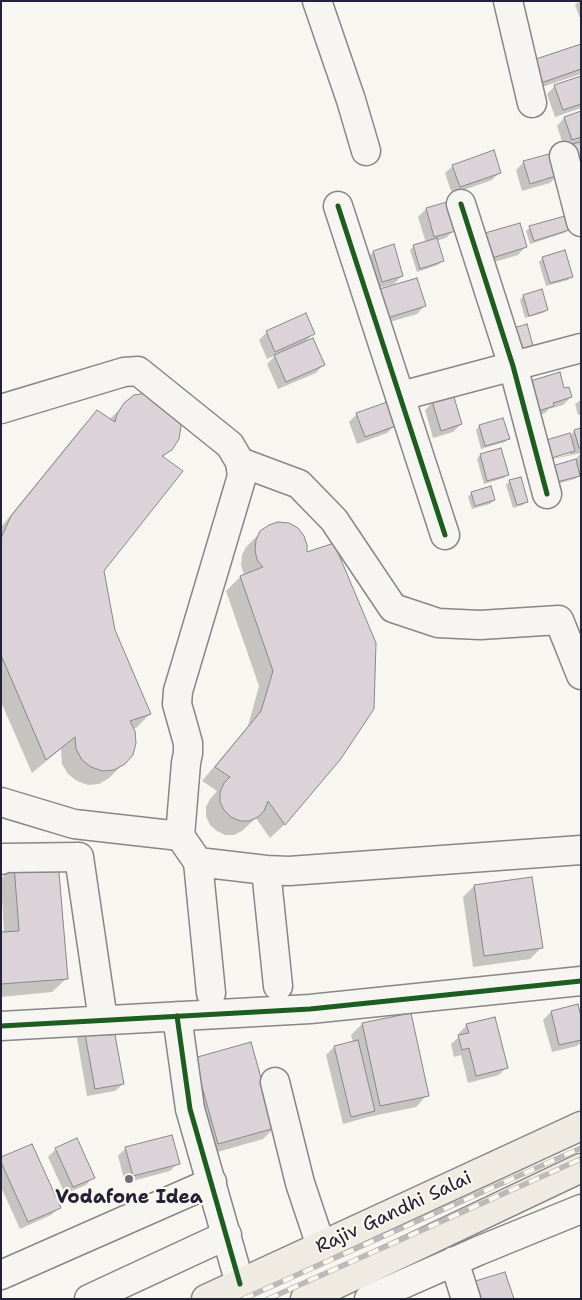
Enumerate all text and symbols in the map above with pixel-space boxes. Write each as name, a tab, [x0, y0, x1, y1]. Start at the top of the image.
street label: Rajiv Gandhi Salai	[312, 1167, 476, 1259]
marker: Vodafone Idea	[123, 1173, 135, 1185]
place label: Vodafone Idea	[55, 1187, 203, 1209]

